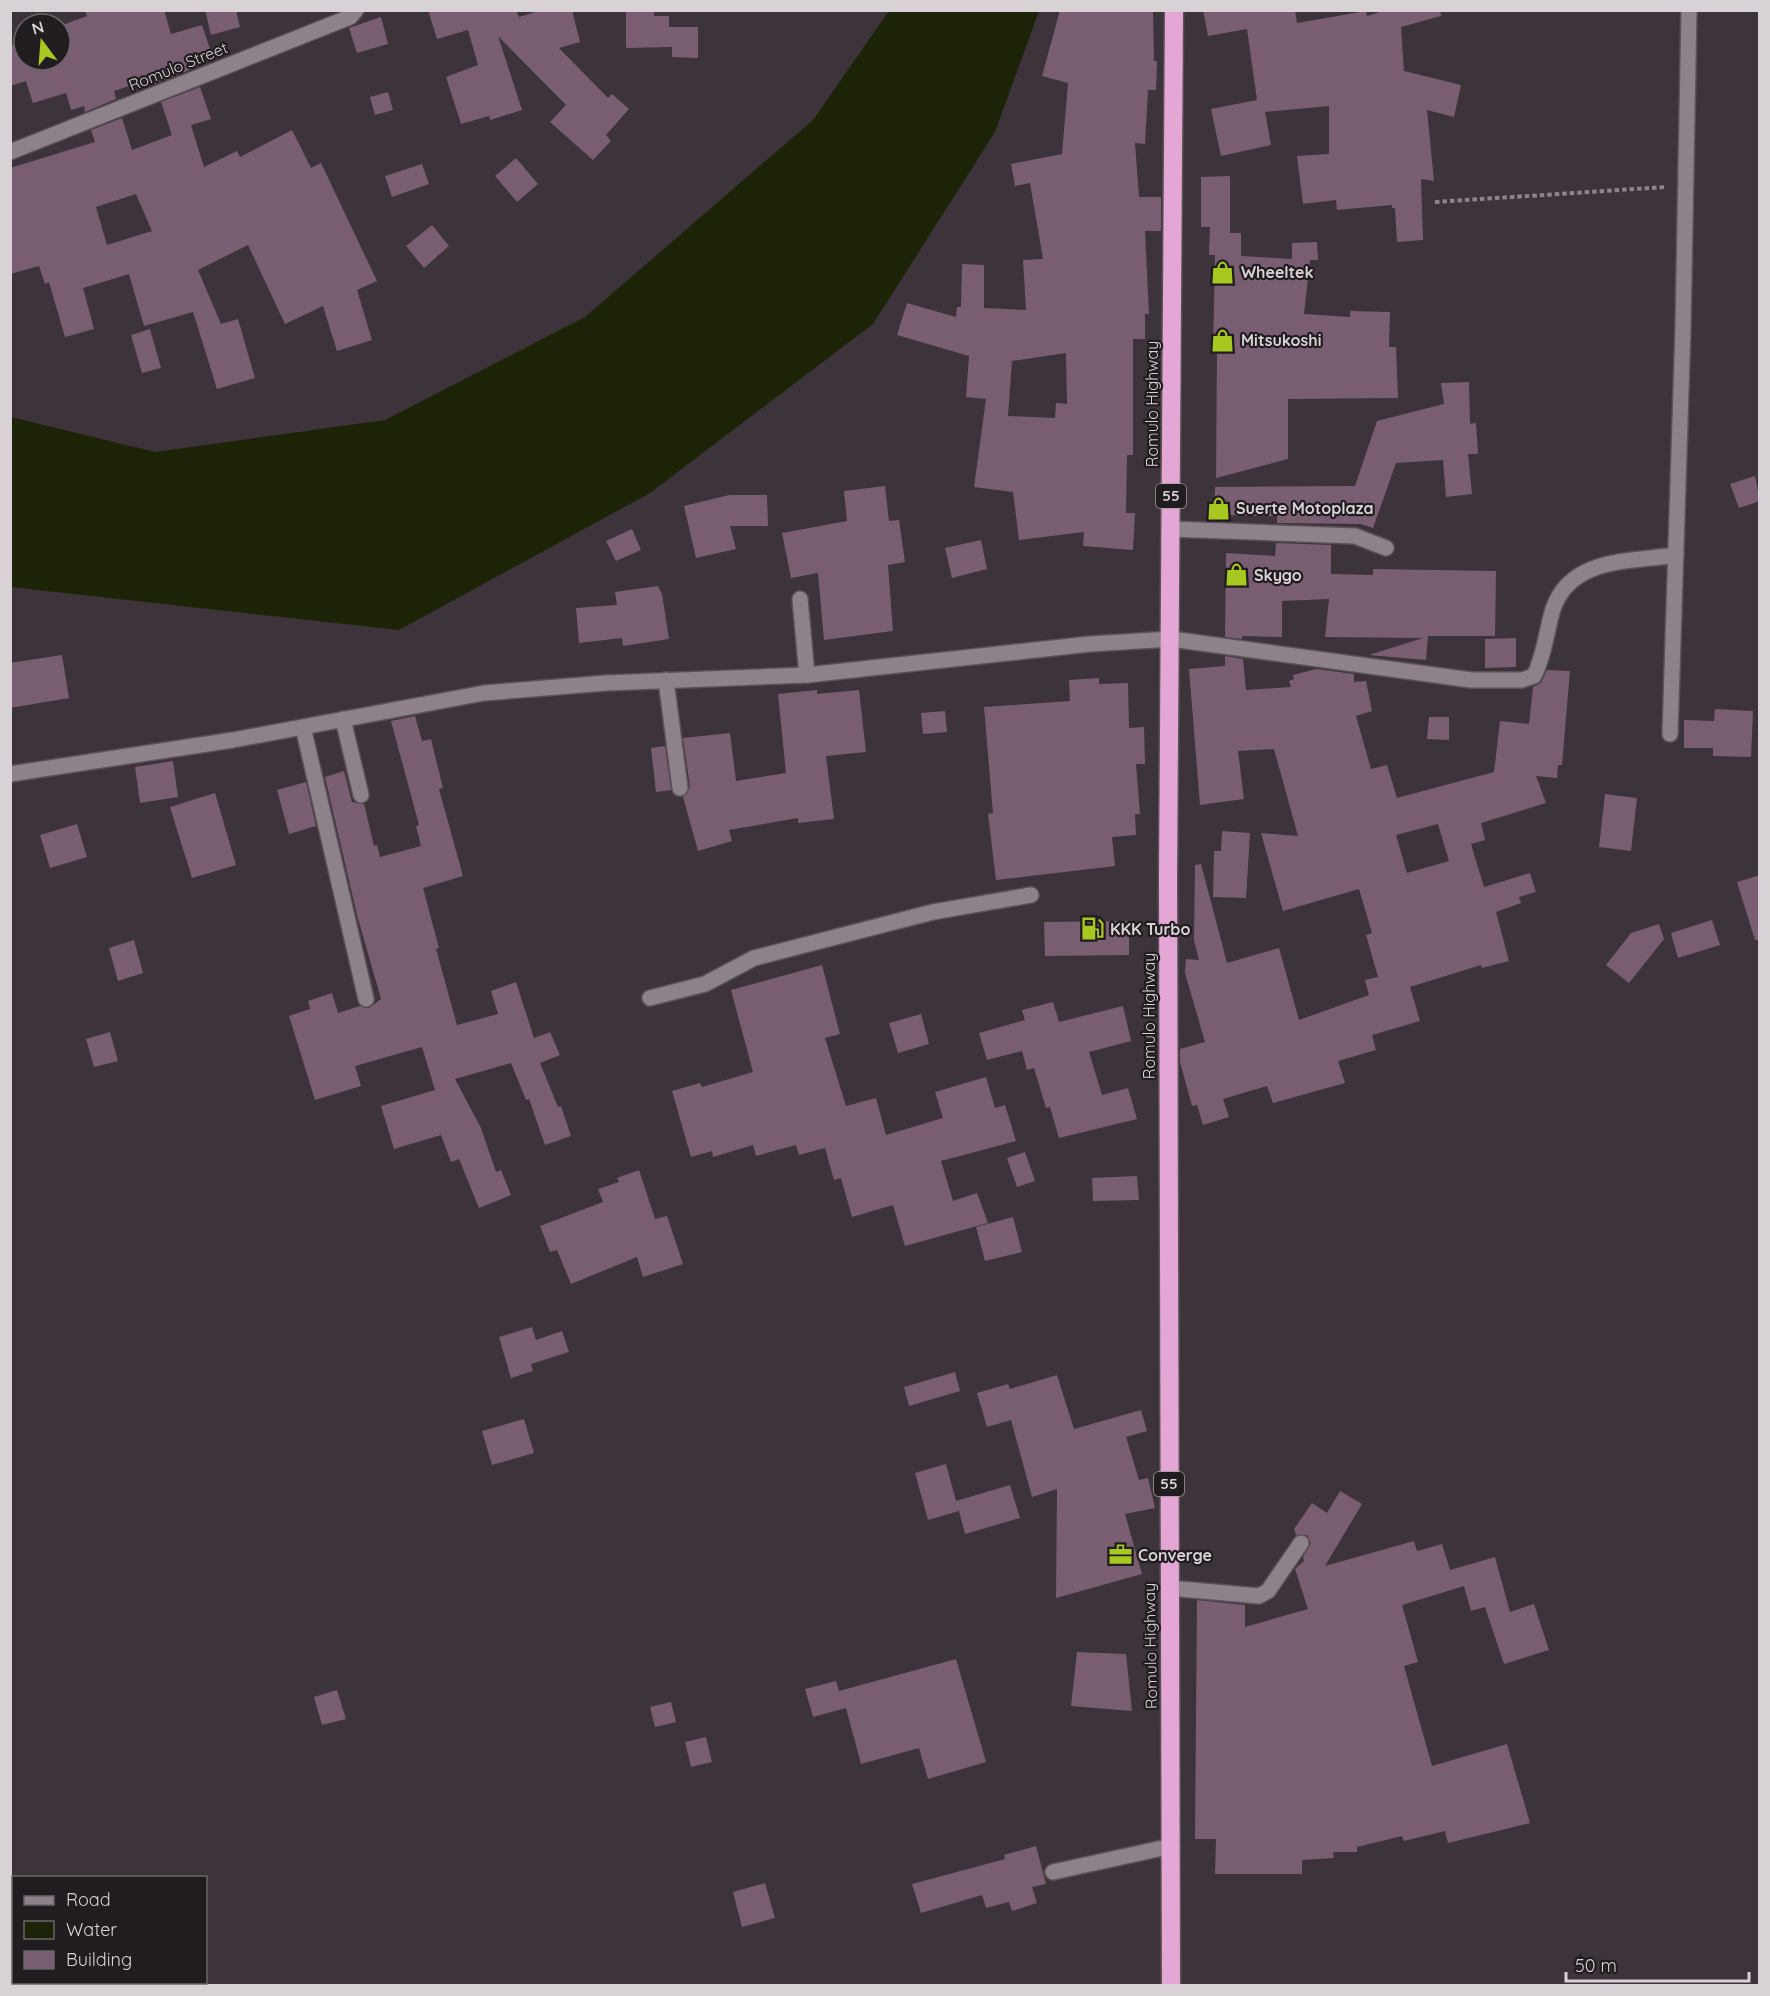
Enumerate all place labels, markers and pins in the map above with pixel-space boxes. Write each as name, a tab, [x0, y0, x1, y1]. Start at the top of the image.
shop icon: Wheeltek	[1210, 259, 1236, 285]
place label: Wheeltek	[1241, 262, 1314, 282]
shop icon: Mitsukoshi	[1210, 327, 1236, 353]
place label: Mitsukoshi	[1241, 330, 1321, 350]
shop icon: Suerte Motoplaza	[1205, 495, 1231, 521]
place label: Suerte Motoplaza	[1236, 498, 1373, 518]
shop icon: Skygo	[1223, 562, 1249, 588]
place label: Skygo	[1254, 565, 1302, 585]
fuel station icon: KKK Turbo	[1079, 916, 1105, 942]
place label: KKK Turbo	[1110, 919, 1190, 939]
office icon: Converge	[1107, 1542, 1133, 1568]
place label: Converge	[1138, 1545, 1212, 1565]

